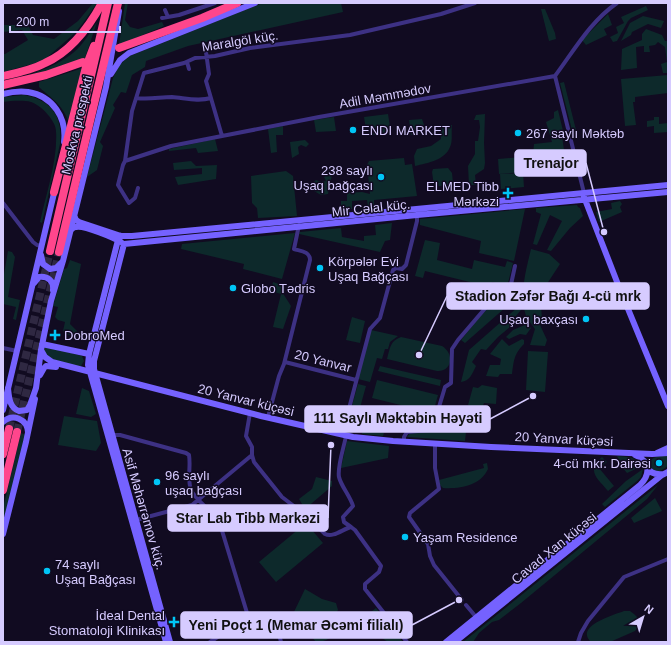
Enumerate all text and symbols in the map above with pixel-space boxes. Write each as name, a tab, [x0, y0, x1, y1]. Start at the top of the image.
scale bar	[10, 8, 120, 34]
text: 200 m	[16, 15, 49, 29]
street label: Maralgöl küç.	[201, 28, 279, 54]
street label: Moskva prospekti	[58, 74, 96, 176]
street label: Adil Məmmədov	[338, 80, 433, 111]
place label: ENDI MARKET	[361, 123, 450, 138]
marker: ENDI MARKET	[348, 125, 358, 135]
place label: 267 saylı Məktəb	[526, 126, 624, 141]
marker: 267 saylı Məktəb	[513, 128, 523, 138]
callout: Trenajor	[515, 150, 586, 176]
text: Trenajor	[523, 155, 579, 171]
place label: 238 saylı Uşaq bağçası	[294, 163, 373, 193]
marker: 238 saylı Uşaq bağçası	[376, 172, 386, 182]
place label: ELMED Tibb Mərkəzi	[426, 179, 499, 209]
marker: ELMED Tibb Mərkəzi	[502, 187, 514, 199]
street label: Mir Cəlal küç.	[331, 196, 411, 220]
place label: Körpələr Evi Uşaq Bağçası	[328, 254, 409, 284]
marker: Körpələr Evi Uşaq Bağçası	[315, 263, 325, 273]
place label: Globo Tədris	[241, 281, 316, 296]
marker: Globo Tədris	[228, 283, 238, 293]
callout: Stadion Zəfər Bağı 4-cü mrk	[447, 283, 649, 309]
text: Stadion Zəfər Bağı 4-cü mrk	[455, 288, 641, 304]
place label: Uşaq baxçası	[499, 312, 578, 327]
marker: Uşaq baxçası	[581, 314, 591, 324]
place label: DobroMed	[64, 328, 125, 343]
marker: DobroMed	[49, 329, 61, 341]
street label: 20 Yanvar	[293, 347, 354, 375]
street label: 20 Yanvar küçəsi	[196, 381, 296, 419]
callout: 111 Saylı Məktəbin Həyəti	[305, 406, 490, 432]
text: 111 Saylı Məktəbin Həyəti	[314, 410, 482, 426]
street label: 20 Yanvar küçəsi	[514, 429, 614, 449]
street label: Asif Məhərrəmov küç.	[119, 447, 169, 571]
place label: 4-cü mkr. Dairəsi	[553, 456, 651, 471]
marker: 4-cü mkr. Dairəsi	[654, 458, 664, 468]
place label: 96 saylı uşaq bağçası	[165, 468, 242, 498]
marker: 96 saylı uşaq bağçası	[152, 477, 162, 487]
callout: Star Lab Tibb Mәrkәzi	[168, 505, 328, 531]
street label: Cavad Xan küçəsi	[509, 509, 600, 587]
text: Star Lab Tibb Mәrkәzi	[176, 510, 320, 526]
place label: Yaşam Residence	[413, 530, 518, 545]
marker: Yaşam Residence	[400, 532, 410, 542]
place label: 74 saylı Uşaq Bağçası	[55, 557, 136, 587]
marker: 74 saylı Uşaq Bağçası	[42, 566, 52, 576]
north arrow	[623, 597, 663, 637]
text: N	[642, 602, 656, 616]
place label: İdeal Dental Stomatoloji Klinikası	[49, 608, 165, 638]
callout: Yeni Poçt 1 (Memar Əcəmi filialı)	[181, 612, 412, 638]
marker: İdeal Dental Stomatoloji Klinikası	[168, 616, 180, 628]
text: Yeni Poçt 1 (Memar Əcəmi filialı)	[189, 617, 403, 633]

